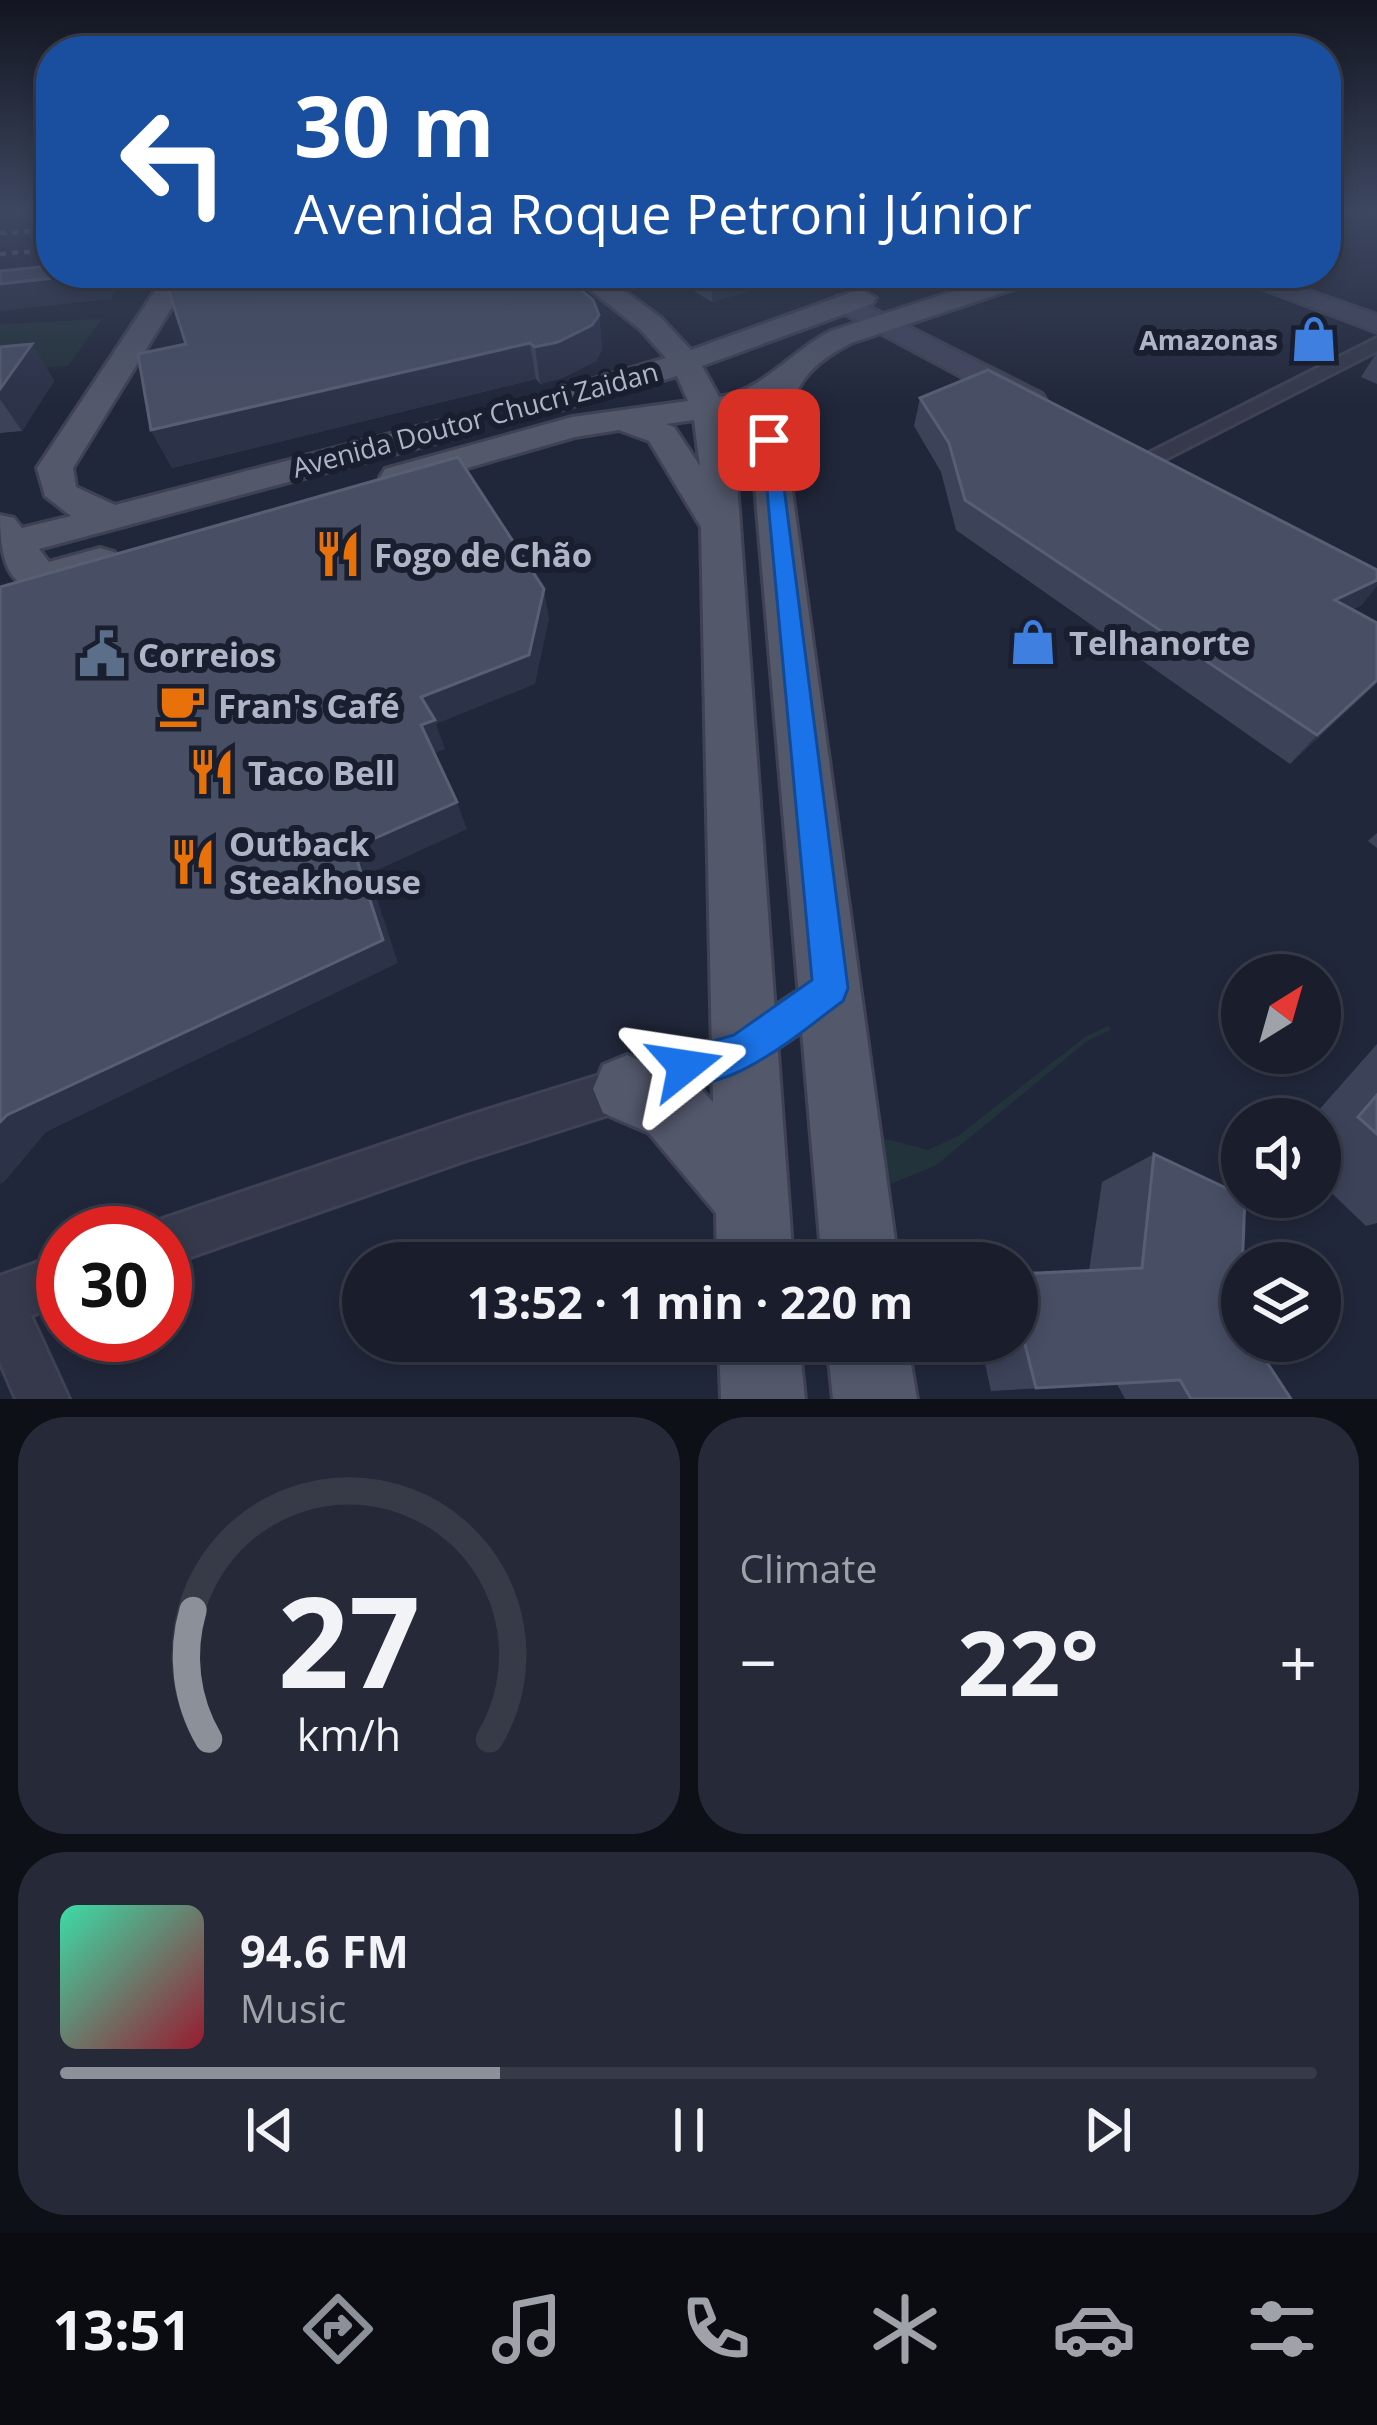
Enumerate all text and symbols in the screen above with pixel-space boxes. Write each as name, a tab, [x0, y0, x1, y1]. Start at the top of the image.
text: 30 m	[294, 67, 494, 182]
icon: left	[96, 84, 252, 240]
text: Avenida Roque Petroni Júnior	[294, 176, 1032, 250]
shop icon: Amazonas	[1289, 314, 1339, 364]
place label: Amazonas	[1139, 321, 1278, 358]
street label: Avenida Doutor Chucri Zaidan	[288, 352, 662, 486]
pin	[718, 389, 820, 491]
icon: arrive	[736, 407, 802, 473]
restaurant icon: Fogo de Chão	[313, 529, 363, 579]
place label: Fogo de Chão	[374, 532, 592, 577]
shop icon: Telhanorte	[1008, 617, 1058, 667]
place label: Telhanorte	[1069, 620, 1250, 665]
public building icon: Correios	[77, 629, 127, 679]
place label: Correios	[138, 632, 276, 677]
cafe icon: Fran's Café	[157, 680, 207, 730]
place label: Fran's Café	[218, 683, 400, 728]
restaurant icon: Taco Bell	[187, 747, 237, 797]
place label: Taco Bell	[248, 750, 395, 795]
place label: Outback Steakhouse	[229, 821, 421, 904]
restaurant icon: Outback Steakhouse	[168, 837, 218, 887]
north arrow	[1221, 954, 1341, 1074]
map controls	[1221, 954, 1341, 1362]
position arrow	[622, 1003, 748, 1129]
button: sound	[1221, 1098, 1341, 1218]
speed limit sign: 30	[36, 1206, 192, 1362]
button: layers	[1221, 1242, 1341, 1362]
text: 13:52 · 1 min · 220 m	[467, 1271, 913, 1332]
text: Climate	[740, 1541, 877, 1594]
text: 27	[277, 1555, 420, 1725]
text: 22°	[958, 1600, 1099, 1722]
text: −	[740, 1616, 777, 1706]
text: +	[1279, 1616, 1317, 1706]
text: km/h	[297, 1704, 401, 1763]
text: 94.6 FM	[240, 1920, 409, 1981]
text: Music	[240, 1981, 346, 2034]
icon: previous	[237, 2097, 303, 2163]
icon: pause	[656, 2097, 722, 2163]
icon: next	[1075, 2097, 1141, 2163]
icon: directions	[296, 2287, 380, 2371]
icon: music	[485, 2287, 569, 2371]
icon: phone	[674, 2287, 758, 2371]
icon: climate	[863, 2287, 947, 2371]
icon: car	[1052, 2287, 1136, 2371]
icon: filters	[1240, 2287, 1324, 2371]
text: 13:51	[52, 2292, 191, 2366]

